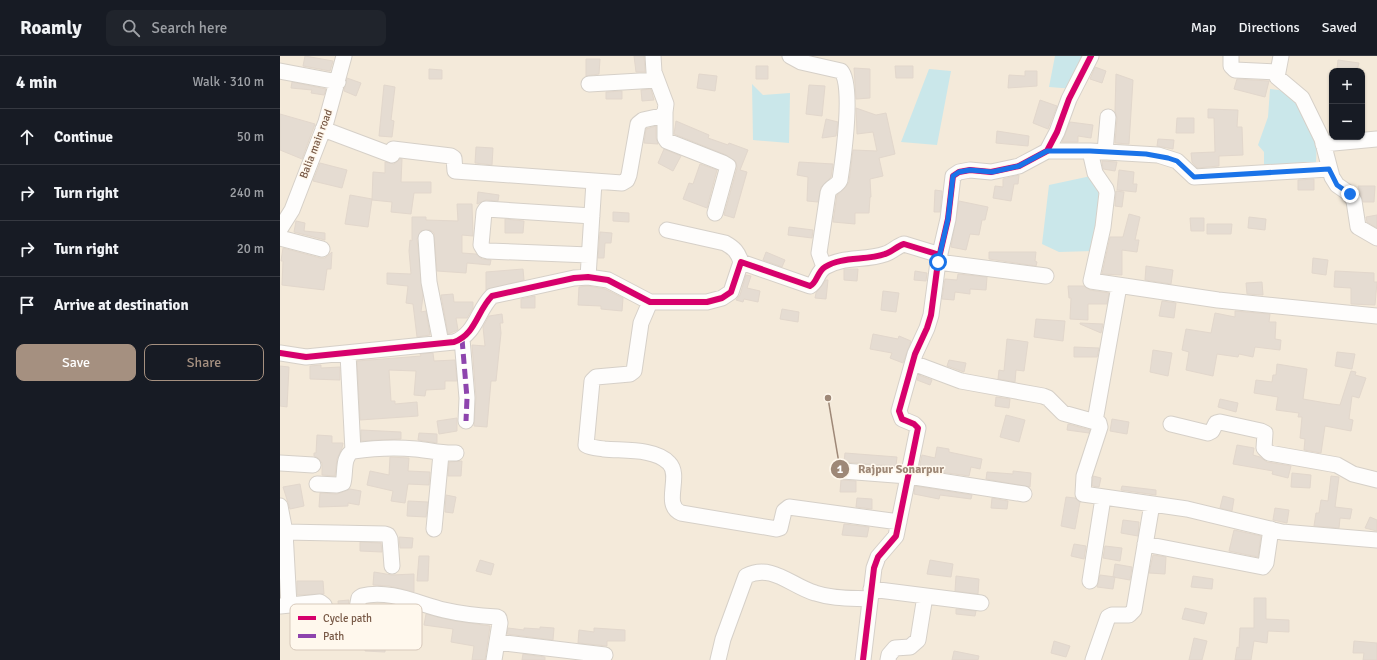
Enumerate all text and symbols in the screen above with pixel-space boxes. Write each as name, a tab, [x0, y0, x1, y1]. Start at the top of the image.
search box	[106, 10, 386, 46]
text: Roamly	[20, 16, 82, 40]
icon: search	[120, 17, 142, 39]
text: Search here	[152, 19, 227, 37]
text: Map	[1191, 19, 1217, 36]
text: Directions	[1239, 19, 1300, 36]
text: Saved	[1322, 19, 1357, 36]
map controls	[1329, 68, 1365, 140]
button: +	[1329, 68, 1365, 104]
text: 4 min	[16, 72, 57, 93]
text: Walk · 310 m	[193, 74, 264, 90]
button: −	[1329, 104, 1365, 140]
street label: Balia main road	[297, 107, 335, 180]
icon: ahead	[16, 126, 38, 148]
text: Continue	[54, 128, 113, 146]
text: 50 m	[237, 129, 264, 145]
icon: right	[16, 182, 38, 204]
text: Turn right	[54, 184, 119, 202]
text: 240 m	[230, 185, 264, 201]
route end	[1341, 185, 1359, 203]
icon: right	[16, 238, 38, 260]
text: Turn right	[54, 240, 119, 258]
text: 20 m	[237, 241, 264, 257]
route start	[929, 253, 947, 271]
icon: arrive	[16, 294, 38, 316]
text: Arrive at destination	[54, 296, 189, 314]
button: Save	[16, 344, 136, 381]
button: Share	[144, 344, 264, 381]
callout: Rajpur Sonarpur	[830, 457, 952, 481]
text: 1	[837, 462, 844, 477]
text: Rajpur Sonarpur	[858, 462, 944, 477]
legend	[290, 604, 422, 650]
text: Cycle path	[323, 612, 372, 625]
text: Path	[323, 630, 344, 643]

